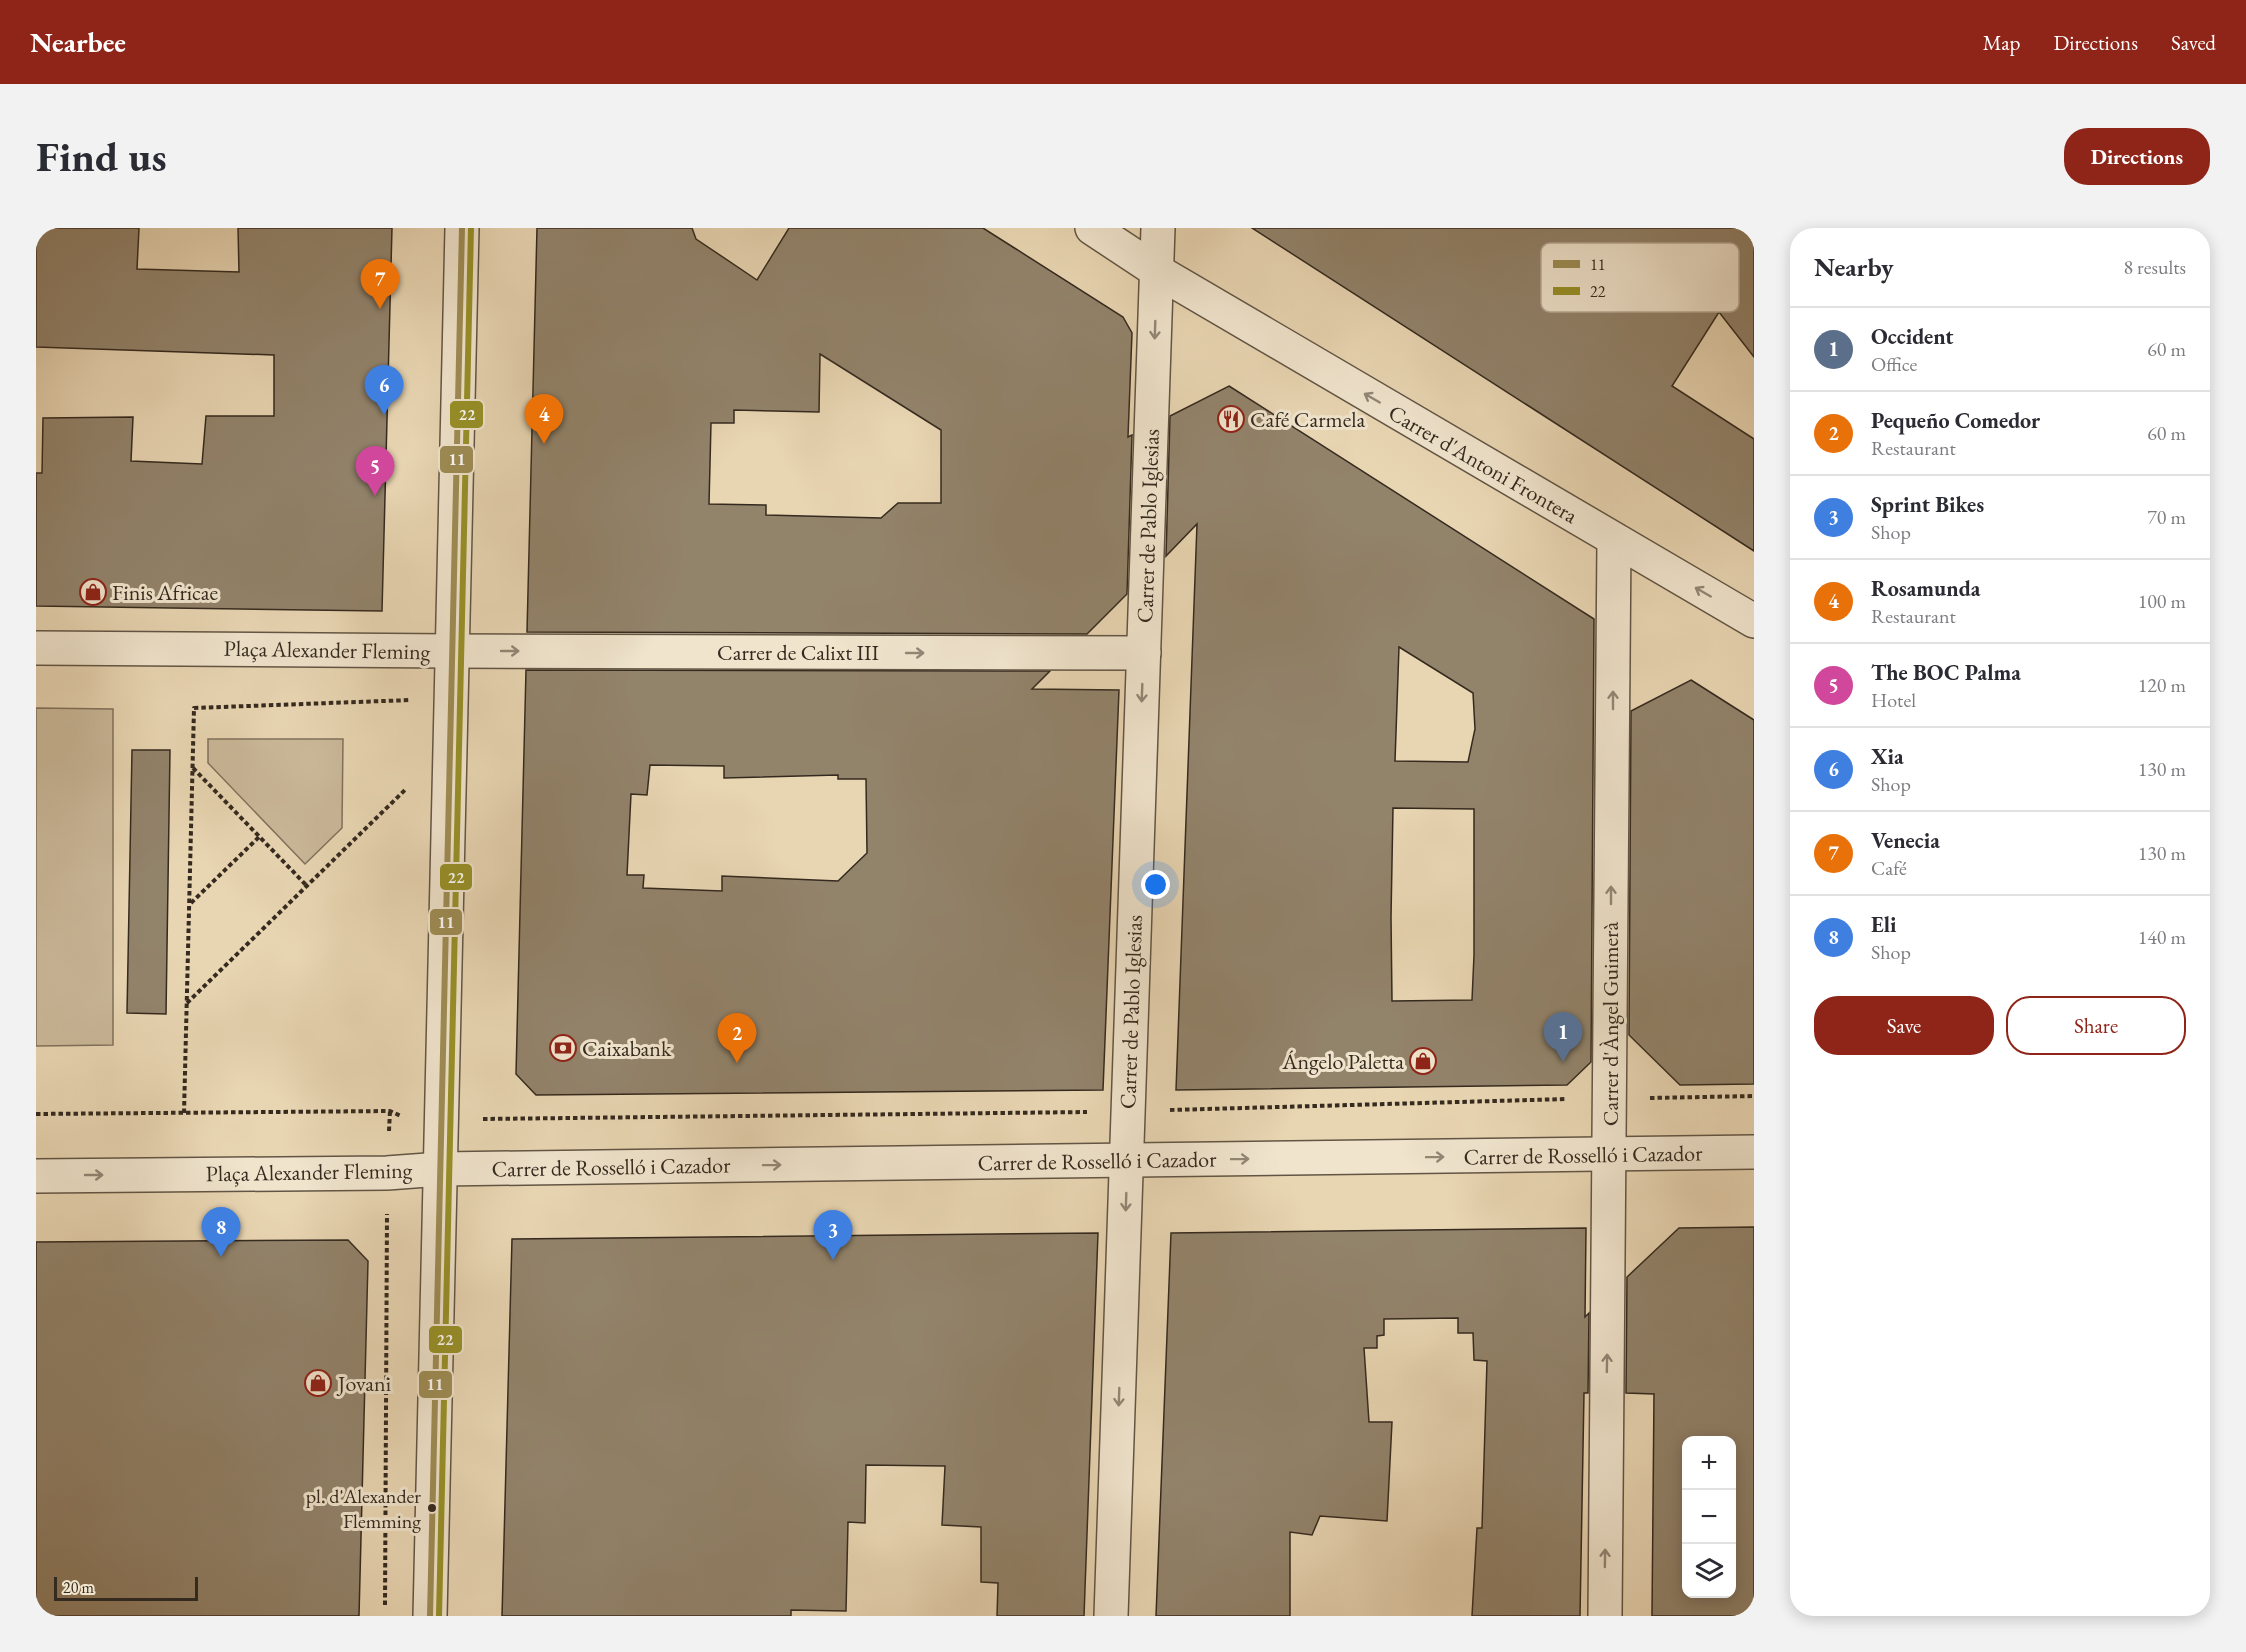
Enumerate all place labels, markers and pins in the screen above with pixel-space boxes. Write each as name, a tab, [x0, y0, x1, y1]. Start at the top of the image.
pin: 7	[360, 260, 400, 309]
pin: 6	[364, 366, 404, 415]
pin: 4	[524, 394, 564, 444]
restaurant icon: Café Carmela	[1216, 404, 1246, 434]
place label: Café Carmela	[1250, 405, 1366, 434]
pin: 5	[356, 446, 394, 496]
shop icon: Finis Africae	[78, 577, 108, 607]
place label: Finis Africae	[112, 578, 219, 607]
pin: 1	[1544, 1012, 1582, 1062]
pin: 2	[718, 1014, 756, 1063]
bank icon: Caixabank	[548, 1033, 578, 1063]
place label: Caixabank	[582, 1034, 672, 1063]
shop icon: Ángelo Paletta	[1408, 1046, 1438, 1076]
place label: Ángelo Paletta	[1281, 1047, 1404, 1076]
pin: 8	[202, 1208, 240, 1257]
pin: 3	[814, 1210, 852, 1260]
shop icon: Jovani	[303, 1368, 333, 1398]
place label: Jovani	[336, 1369, 391, 1398]
place label: pl. d'Alexander Flemming	[306, 1483, 421, 1534]
marker: pl. d'Alexander Flemming	[426, 1502, 438, 1514]

